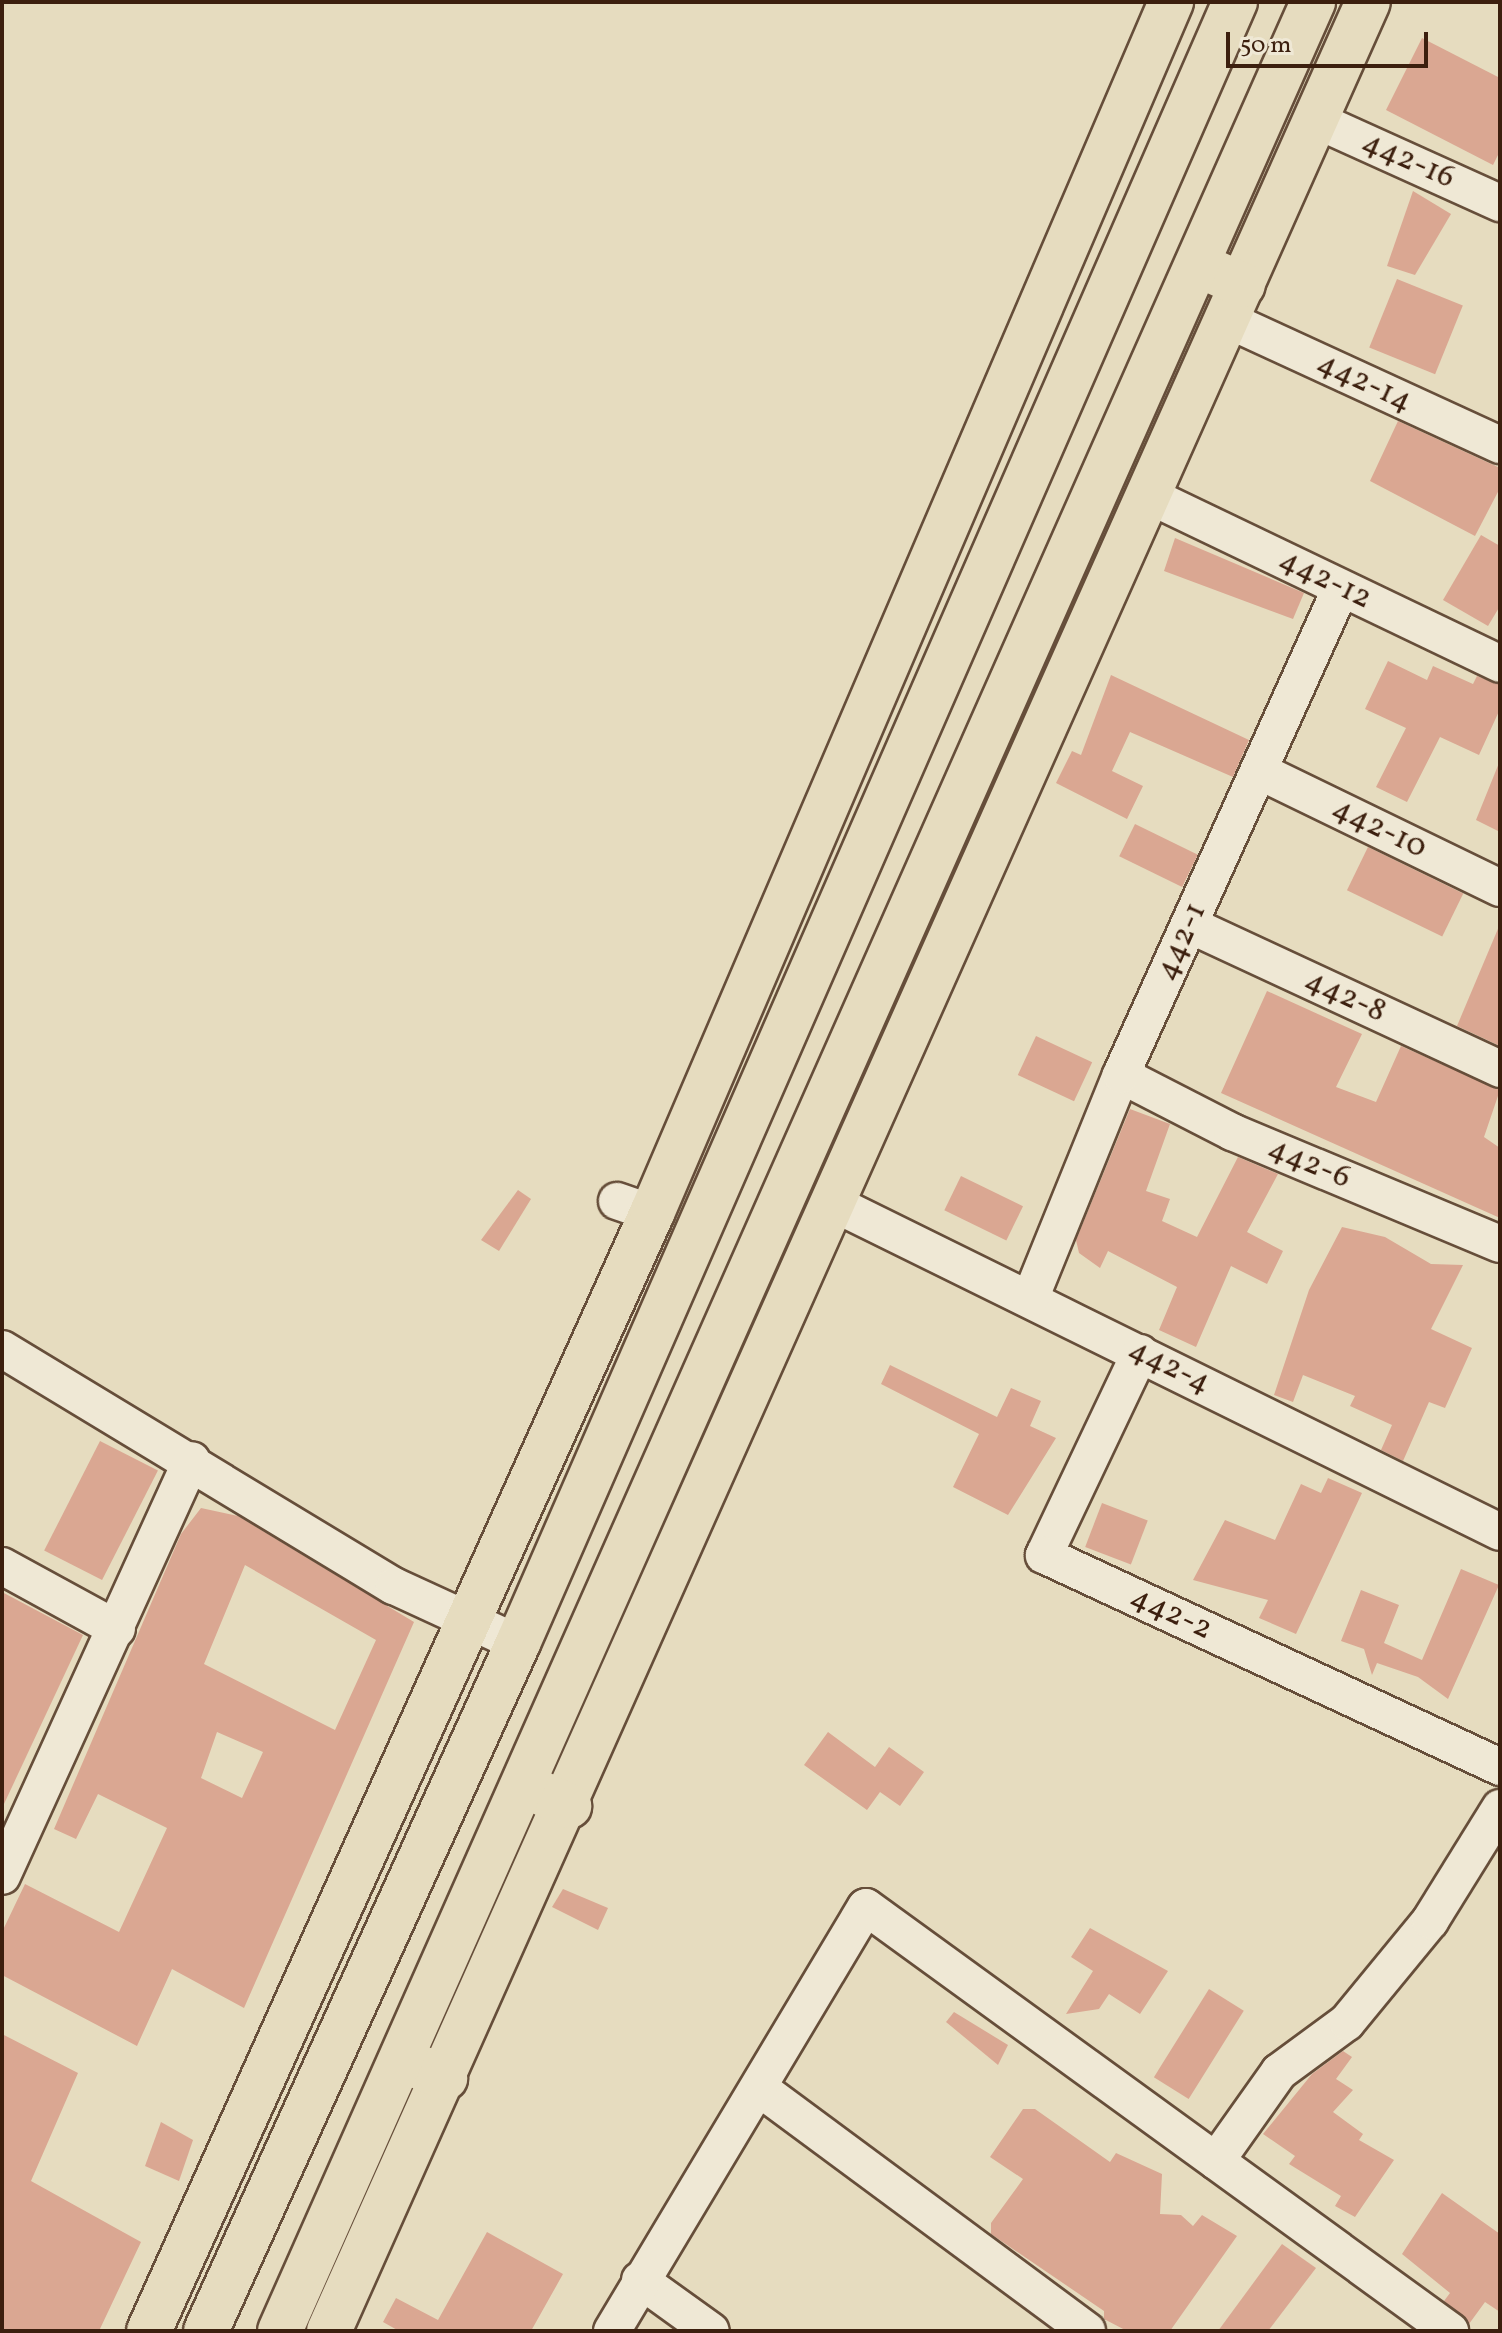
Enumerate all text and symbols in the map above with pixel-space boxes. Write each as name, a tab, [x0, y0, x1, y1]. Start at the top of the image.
scale bar	[1230, 16, 1432, 66]
text: 50 m	[1240, 29, 1292, 63]
street label: 442-16	[1356, 124, 1460, 198]
street label: 442-14	[1310, 344, 1418, 422]
street label: 442-12	[1272, 541, 1378, 619]
street label: 442-10	[1325, 790, 1433, 868]
street label: 442-1	[1148, 897, 1216, 987]
street label: 442-8	[1298, 962, 1392, 1032]
street label: 442-6	[1262, 1130, 1356, 1198]
street label: 442-4	[1122, 1331, 1216, 1403]
street label: 442-2	[1124, 1578, 1218, 1650]

